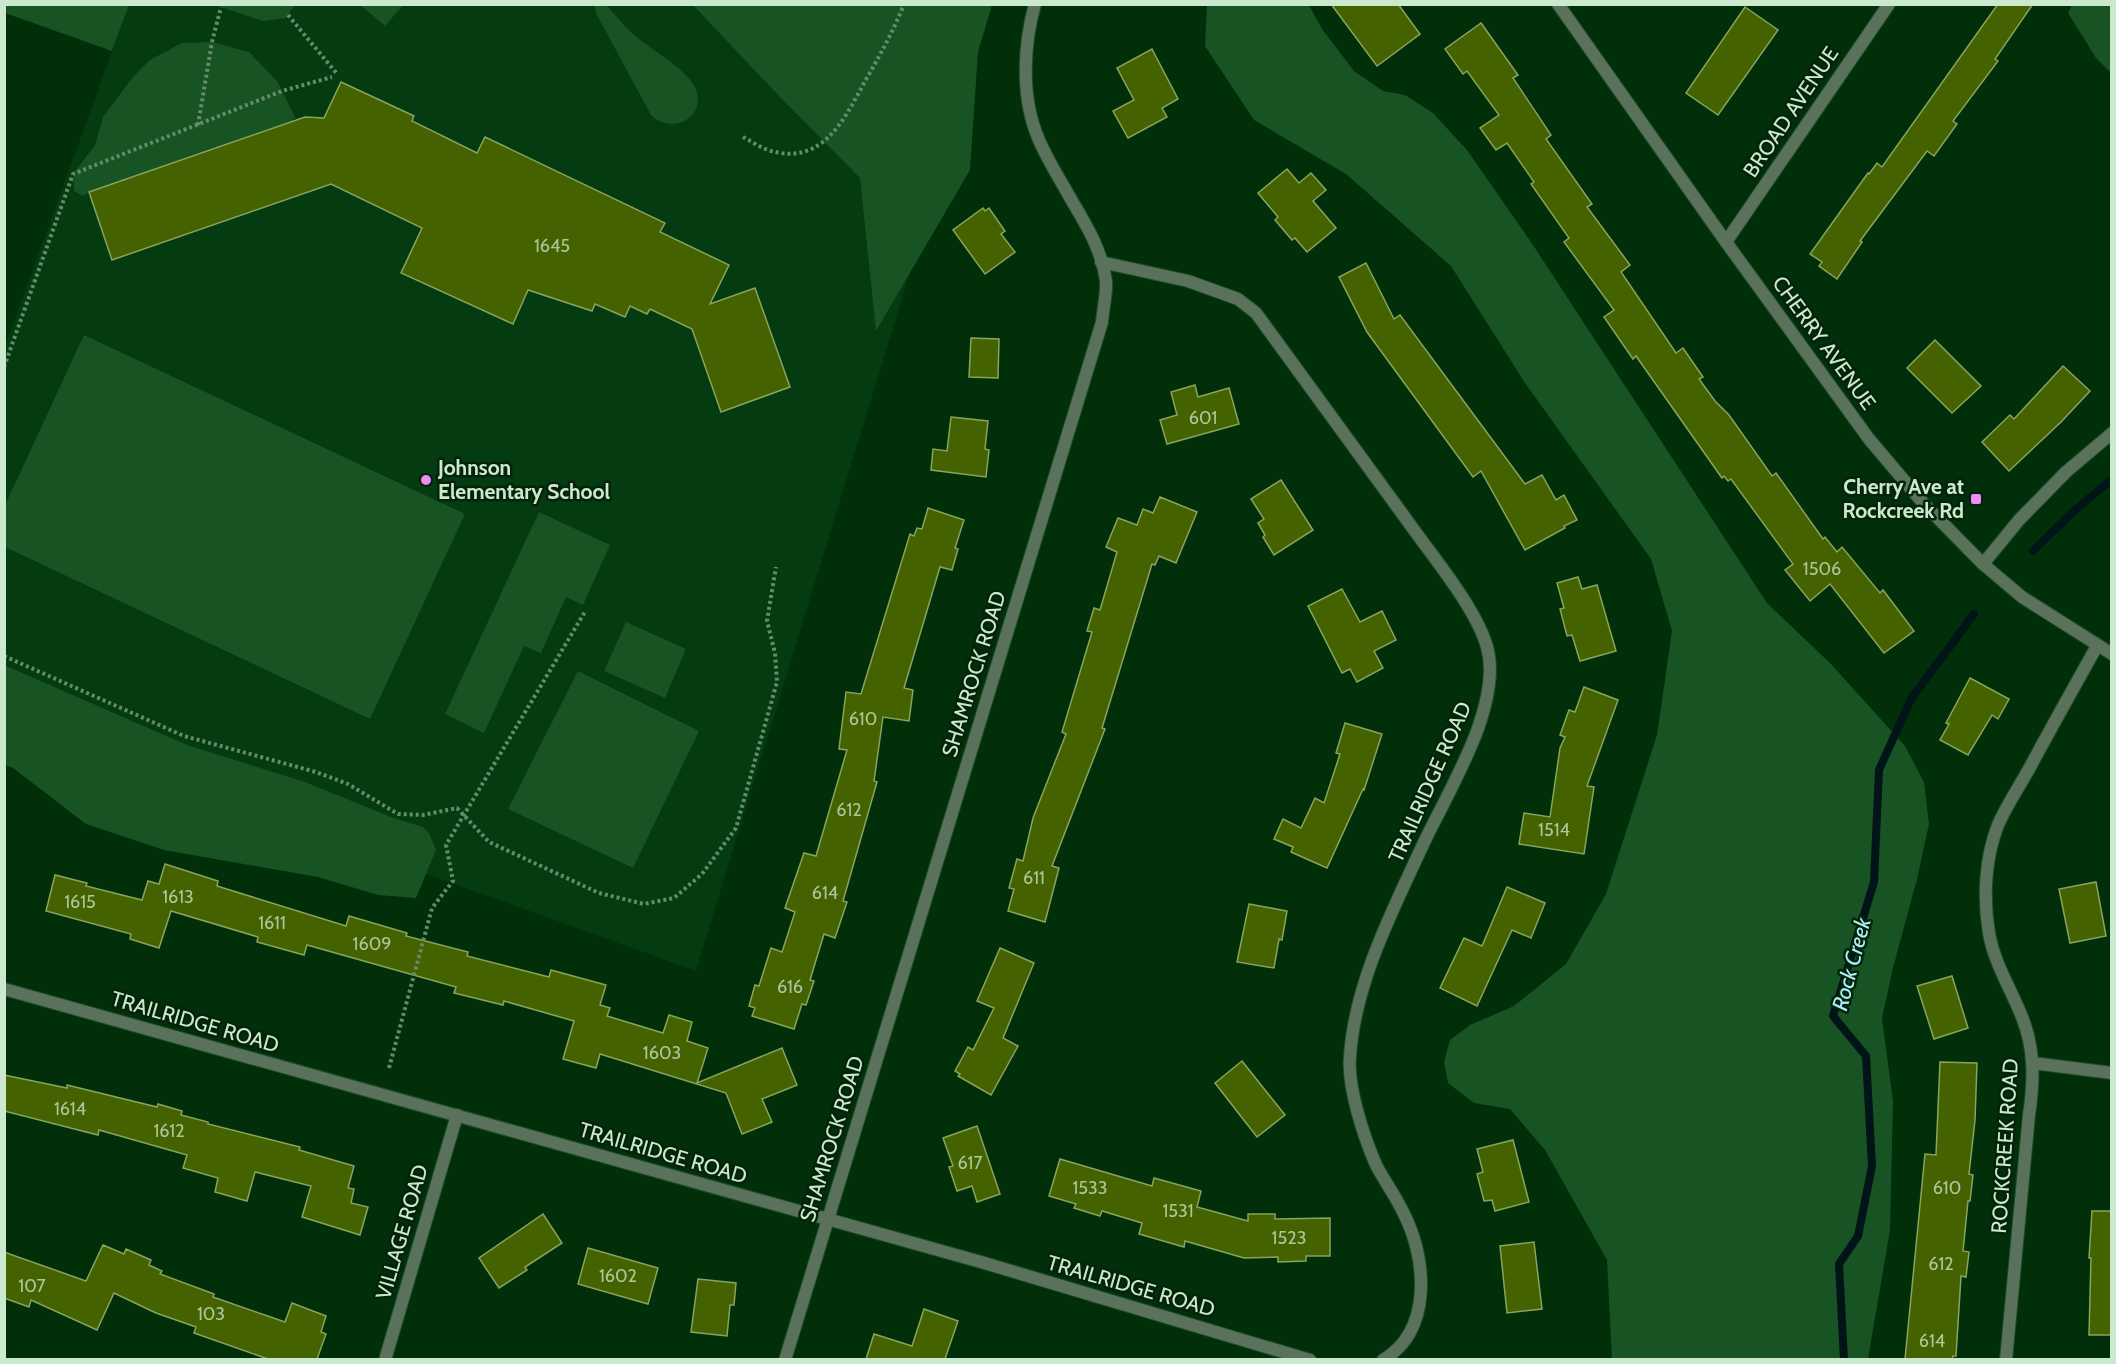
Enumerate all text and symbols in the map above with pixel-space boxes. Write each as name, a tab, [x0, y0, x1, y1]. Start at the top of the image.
street label: BROAD AVENUE	[1738, 42, 1843, 182]
house number: 1645	[534, 235, 570, 257]
street label: CHERRY AVENUE	[1768, 271, 1881, 414]
house number: 601	[1189, 407, 1217, 429]
place label: Johnson Elementary School	[437, 455, 611, 504]
marker: Johnson Elementary School	[419, 473, 433, 487]
place label: Cherry Ave at Rockcreek Rd	[1842, 474, 1964, 523]
marker: Cherry Ave at Rockcreek Rd	[1969, 492, 1983, 506]
house number: 1506	[1803, 558, 1841, 580]
street label: SHAMROCK ROAD	[936, 588, 1011, 760]
street label: TRAILRIDGE ROAD	[1383, 698, 1476, 866]
house number: 610	[849, 708, 877, 730]
house number: 612	[836, 799, 862, 821]
house number: 1514	[1538, 819, 1570, 841]
house number: 611	[1023, 867, 1045, 889]
house number: 614	[812, 882, 838, 904]
house number: 1613	[162, 886, 194, 908]
house number: 1615	[64, 891, 96, 913]
house number: 1611	[258, 912, 286, 934]
water label: Rock Creek	[1826, 914, 1877, 1014]
house number: 1609	[353, 933, 391, 955]
house number: 616	[777, 976, 803, 998]
street label: TRAILRIDGE ROAD	[108, 986, 282, 1057]
house number: 1603	[643, 1042, 681, 1064]
street label: SHAMROCK ROAD	[794, 1053, 869, 1225]
street label: ROCKCREEK ROAD	[1986, 1058, 2023, 1234]
house number: 1614	[54, 1098, 86, 1120]
street label: TRAILRIDGE ROAD	[576, 1117, 750, 1188]
house number: 1612	[153, 1120, 185, 1142]
house number: 617	[957, 1152, 983, 1174]
street label: VILLAGE ROAD	[370, 1162, 433, 1302]
house number: 1533	[1072, 1177, 1108, 1199]
house number: 610	[1933, 1177, 1961, 1199]
house number: 1531	[1162, 1200, 1194, 1222]
house number: 1523	[1272, 1227, 1306, 1249]
street label: TRAILRIDGE ROAD	[1044, 1250, 1218, 1321]
house number: 612	[1928, 1253, 1954, 1275]
house number: 1602	[599, 1265, 637, 1287]
house number: 107	[18, 1275, 46, 1297]
house number: 103	[197, 1303, 225, 1325]
house number: 614	[1919, 1330, 1945, 1352]

